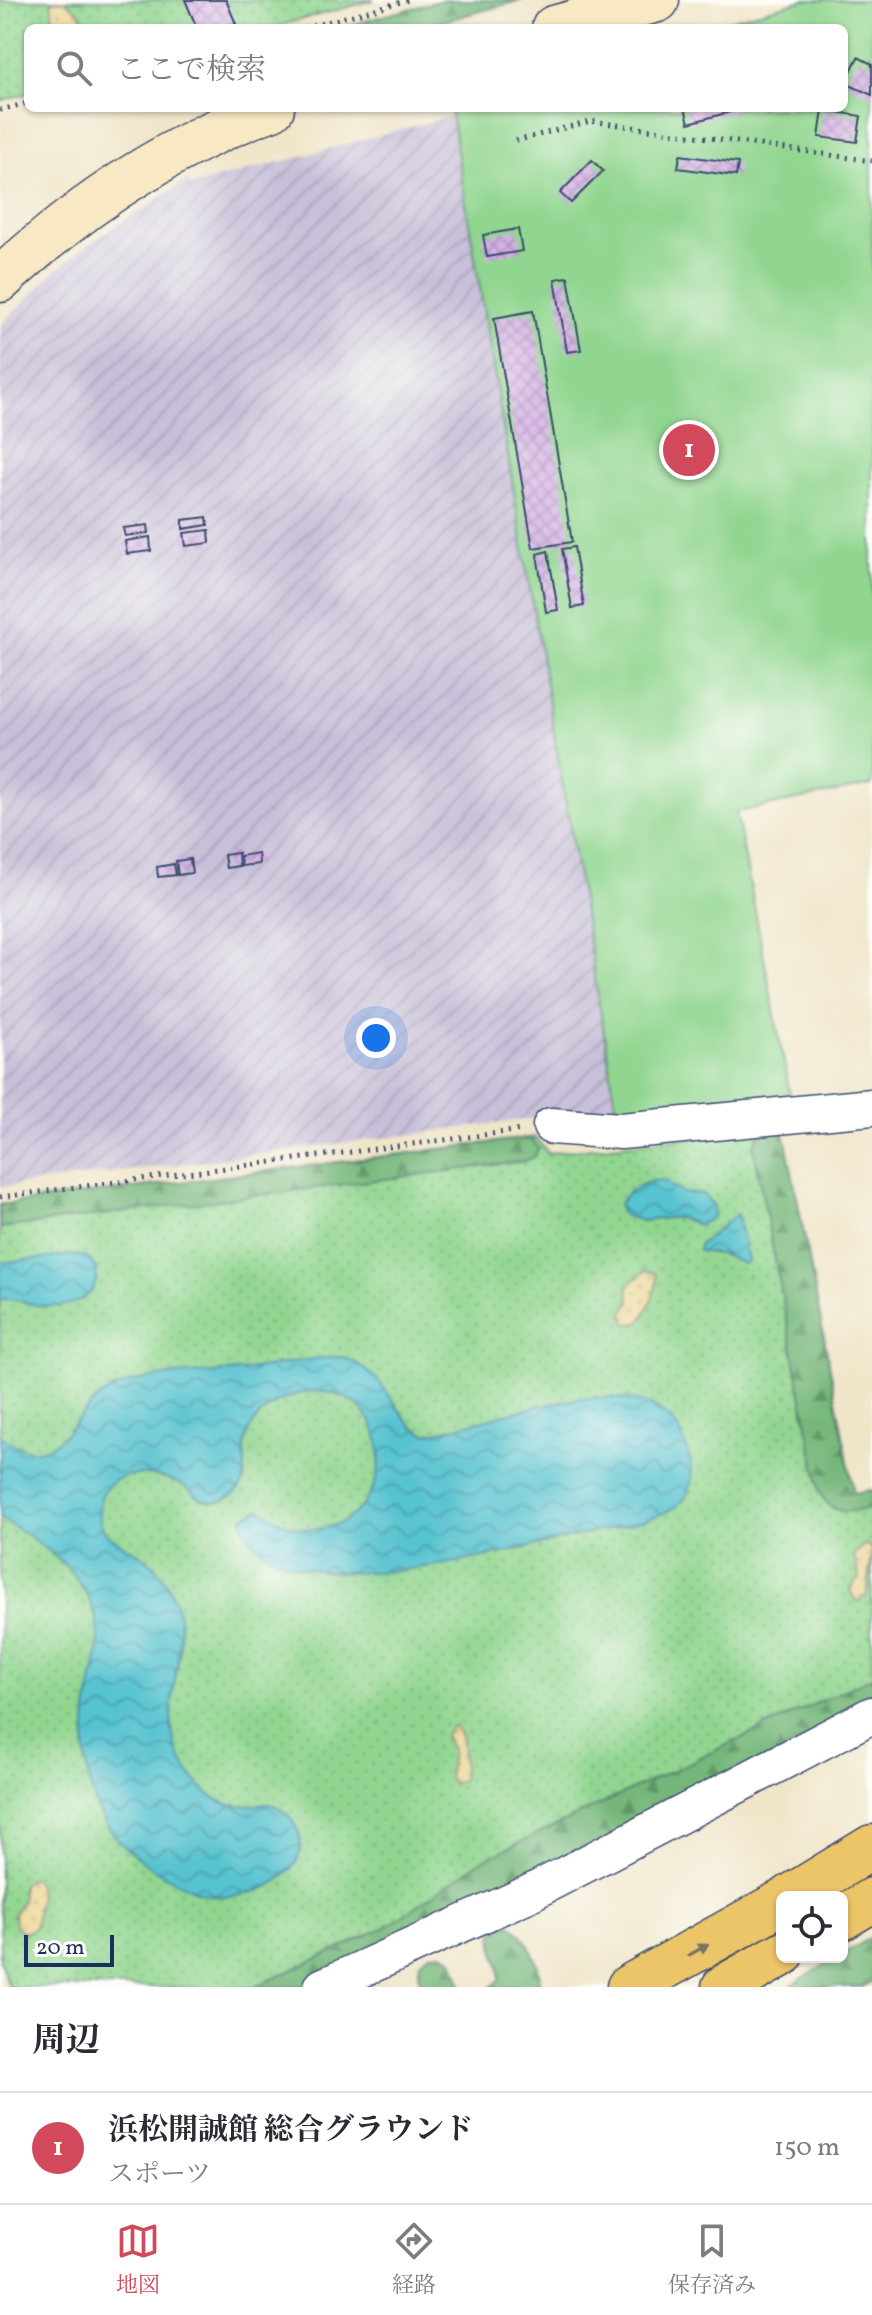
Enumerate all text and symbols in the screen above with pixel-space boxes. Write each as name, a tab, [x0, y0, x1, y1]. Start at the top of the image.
search box	[24, 24, 848, 112]
icon: search	[52, 46, 96, 90]
text: ここで検索	[116, 50, 266, 92]
pin: 1	[663, 420, 715, 480]
your location	[356, 1018, 396, 1058]
map controls	[776, 1891, 848, 1963]
button: locate	[776, 1891, 848, 1963]
scale bar	[24, 1931, 114, 1967]
text: 20 m	[36, 1933, 85, 1964]
one-way arrow	[687, 1943, 709, 1957]
text: 周辺	[32, 2019, 100, 2066]
text: 浜松開誠館 総合グラウンド	[108, 2110, 474, 2152]
text: 1	[53, 2130, 63, 2166]
text: 150 m	[774, 2130, 840, 2166]
text: スポーツ	[108, 2157, 211, 2193]
tab: 地図	[116, 2219, 160, 2302]
tab: 経路	[392, 2219, 436, 2302]
tab: 保存済み	[668, 2219, 756, 2302]

